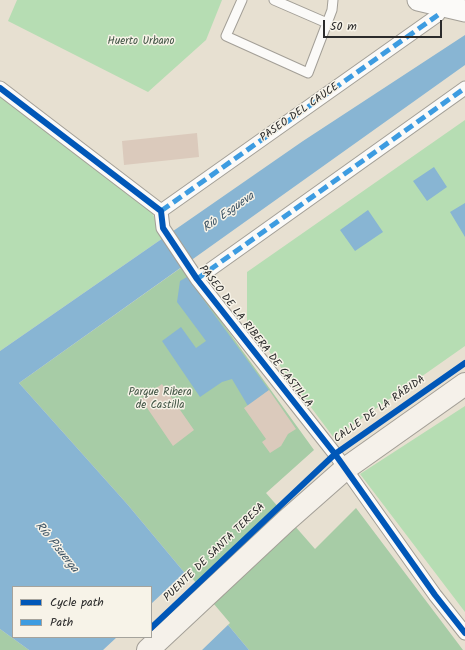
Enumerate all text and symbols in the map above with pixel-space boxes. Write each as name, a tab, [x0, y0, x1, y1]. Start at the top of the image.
scale bar	[325, 12, 444, 38]
text: 50 m	[330, 17, 357, 36]
park label: Huerto Urbano	[108, 35, 174, 49]
street label: PASEO DEL CAUCE	[258, 81, 342, 145]
water label: Río Esgueva	[200, 190, 258, 236]
street label: PASEO DE LA RIBERA DE CASTILLA	[195, 263, 315, 411]
street label: CALLE DE LA RÁBIDA	[332, 373, 428, 447]
park label: Parque Ribera de Castilla	[128, 386, 192, 412]
street label: PUENTE DE SANTA TERESA	[162, 501, 268, 605]
water label: Río Pisuerga	[31, 520, 81, 576]
legend	[12, 586, 152, 638]
text: Cycle path	[50, 593, 104, 612]
text: Path	[50, 613, 73, 632]

